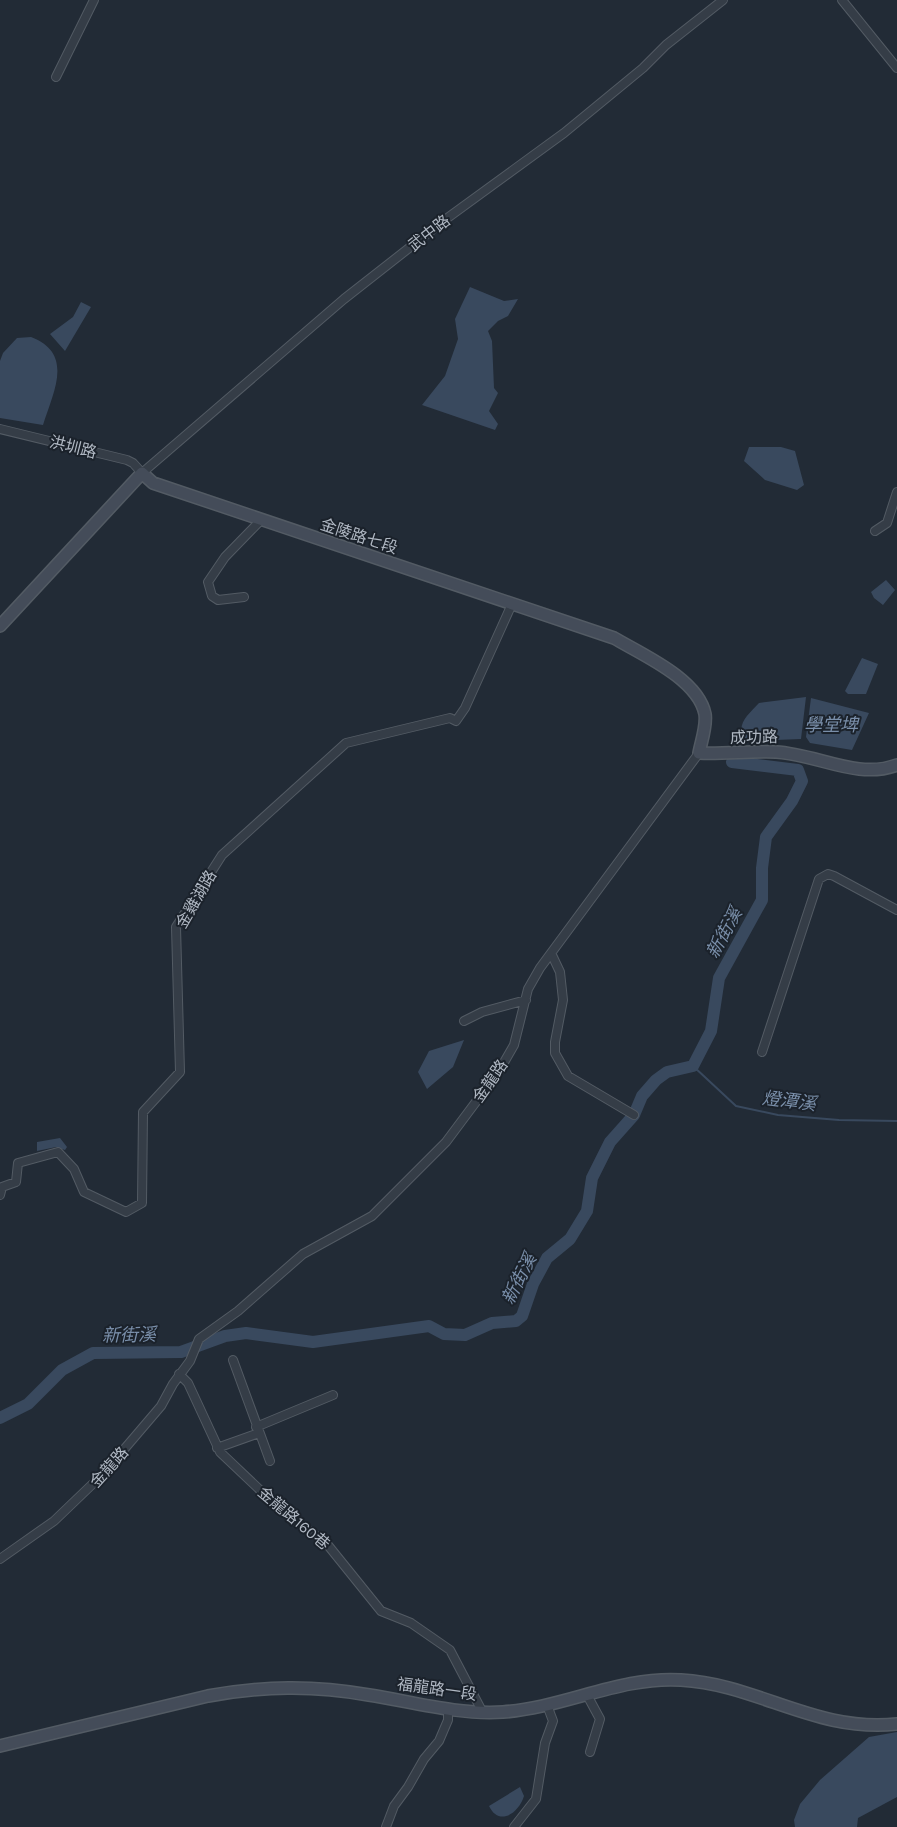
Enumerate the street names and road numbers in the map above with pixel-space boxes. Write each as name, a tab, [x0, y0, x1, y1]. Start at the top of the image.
street label: 武中路	[404, 211, 454, 255]
street label: 洪圳路	[47, 432, 99, 462]
street label: 金陵路七段	[318, 515, 400, 557]
street label: 成功路	[730, 727, 778, 747]
street label: 金雞湖路	[172, 867, 220, 931]
street label: 金龍路	[468, 1056, 512, 1106]
street label: 金龍路	[86, 1443, 132, 1491]
street label: 金龍路160巷	[254, 1482, 334, 1554]
street label: 福龍路一段	[396, 1674, 478, 1704]

